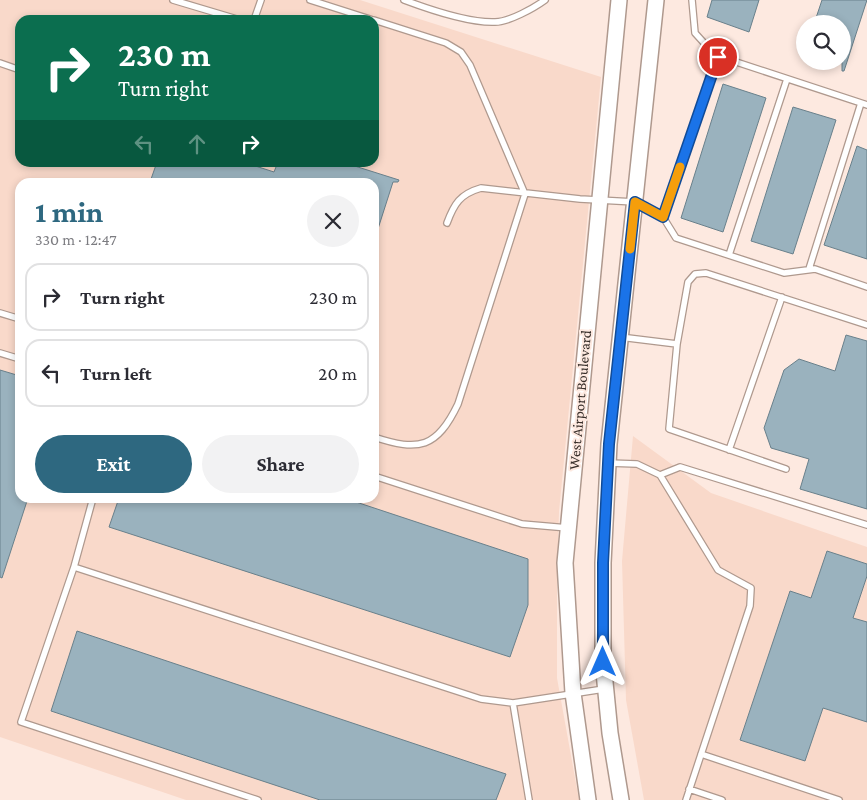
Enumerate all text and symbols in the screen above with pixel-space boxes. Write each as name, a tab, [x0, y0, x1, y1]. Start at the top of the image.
map controls	[796, 15, 851, 70]
button: search	[796, 15, 851, 70]
icon: right	[35, 35, 100, 100]
text: 230 m	[118, 35, 211, 74]
pin	[697, 36, 739, 78]
icon: arrive	[704, 43, 732, 71]
text: Turn right	[118, 76, 209, 101]
icon: left	[130, 130, 158, 158]
icon: ahead	[183, 130, 211, 158]
icon: right	[236, 130, 264, 158]
text: 1 min	[35, 195, 103, 228]
button: close	[307, 195, 359, 247]
text: 330 m · 12:47	[35, 231, 117, 248]
icon: right	[37, 283, 65, 311]
text: Turn right	[80, 287, 165, 308]
text: 230 m	[309, 287, 357, 308]
street label: West Airport Boulevard	[566, 329, 595, 471]
icon: left	[37, 359, 65, 387]
text: Turn left	[80, 363, 152, 384]
text: 20 m	[318, 363, 357, 384]
button: Exit	[35, 435, 192, 493]
button: Share	[202, 435, 359, 493]
position arrow	[576, 635, 628, 687]

